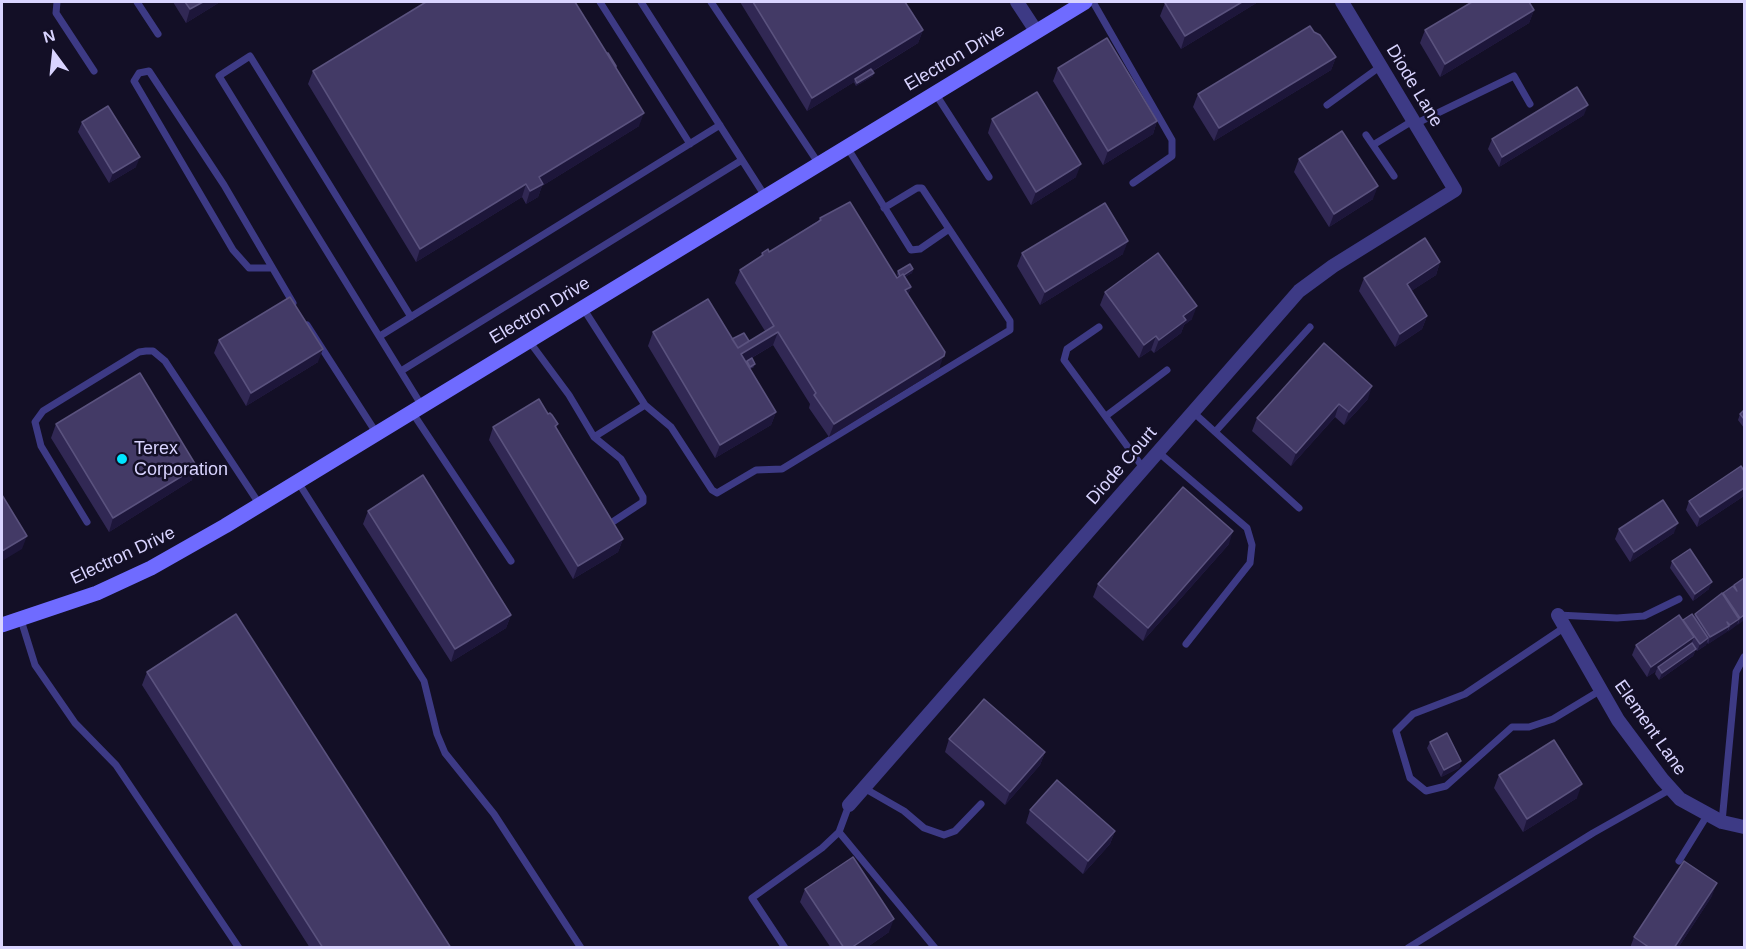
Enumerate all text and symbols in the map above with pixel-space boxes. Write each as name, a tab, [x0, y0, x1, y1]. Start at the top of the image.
street label: Electron Drive	[901, 20, 1009, 96]
north arrow	[24, 24, 84, 84]
text: N	[41, 26, 57, 46]
street label: Diode Lane	[1381, 41, 1447, 131]
street label: Electron Drive	[486, 273, 594, 349]
street label: Diode Court	[1082, 423, 1162, 509]
place label: Terex Corporation	[134, 438, 228, 480]
marker: Terex Corporation	[115, 452, 129, 466]
street label: Electron Drive	[67, 522, 179, 590]
street label: Element Lane	[1609, 676, 1691, 780]

